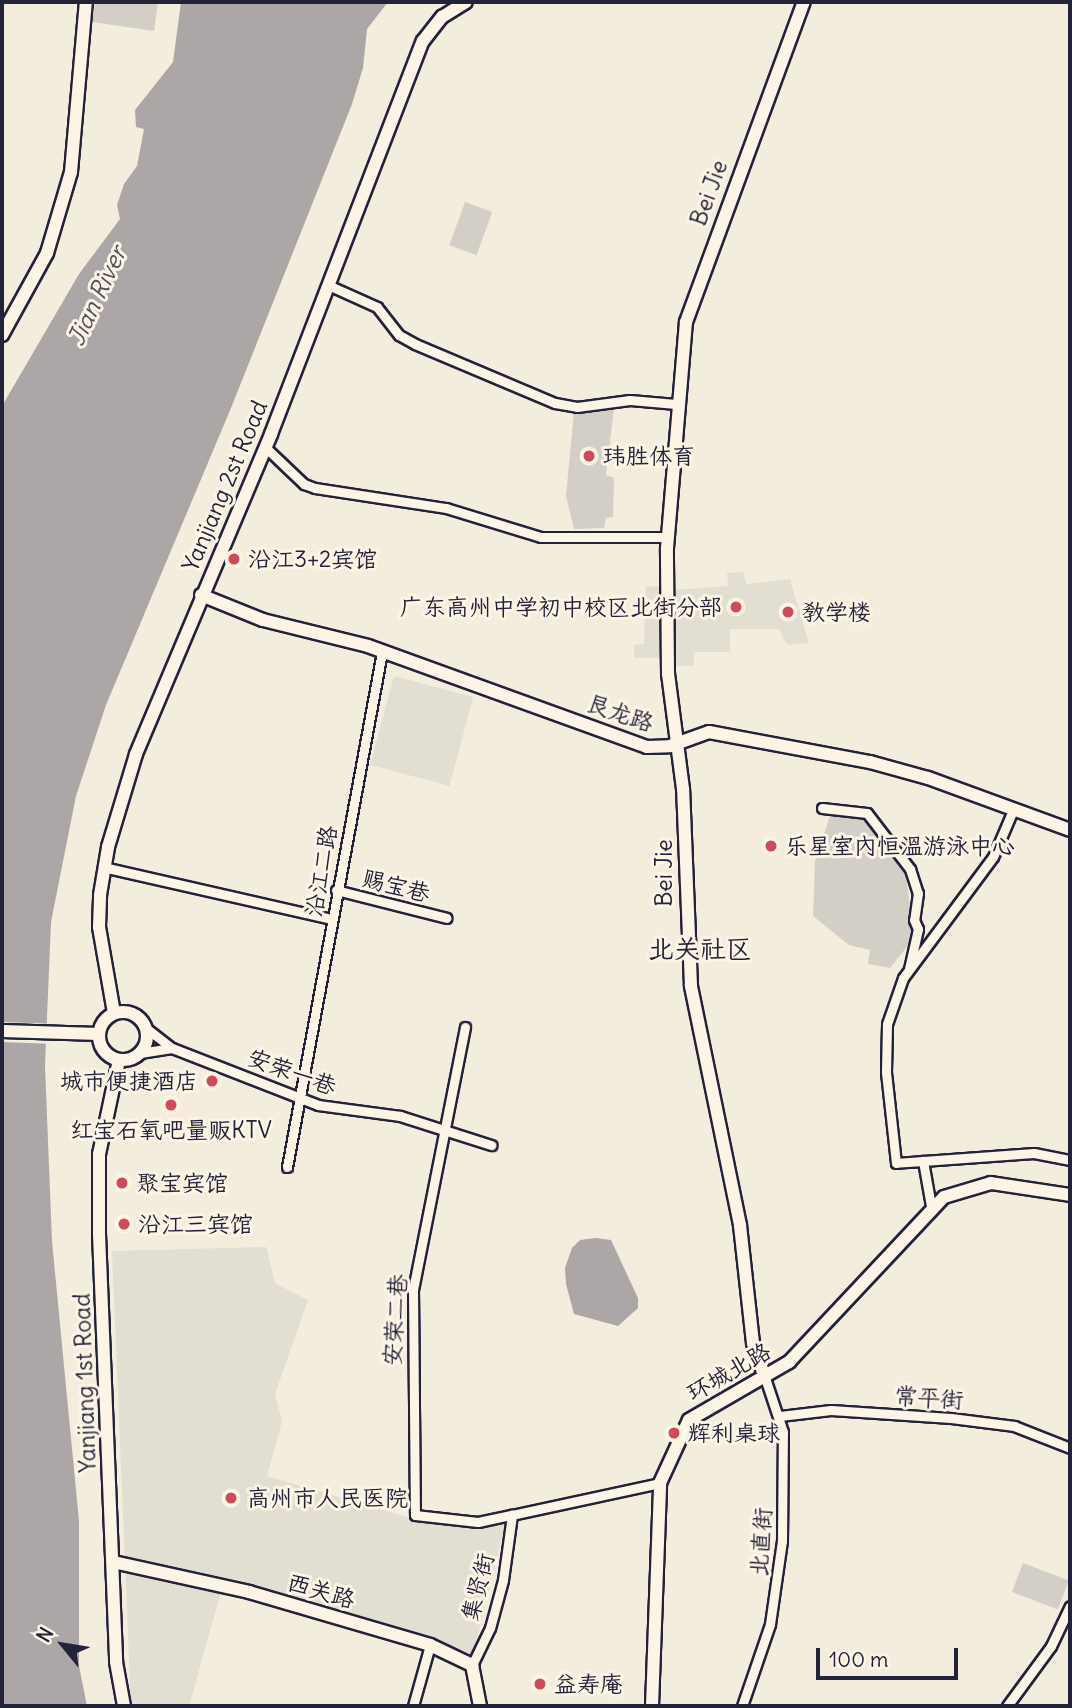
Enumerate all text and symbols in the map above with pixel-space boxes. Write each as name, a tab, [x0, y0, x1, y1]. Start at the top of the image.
street label: Bei Jie	[684, 157, 734, 229]
water label: Jian River	[62, 242, 132, 350]
street label: Yanjiang 2st Road	[177, 396, 273, 576]
place label: 玮胜体育	[603, 442, 695, 470]
marker: 玮胜体育	[581, 448, 597, 464]
place label: 沿江3+2宾馆	[248, 545, 377, 573]
marker: 沿江3+2宾馆	[226, 551, 242, 567]
place label: 广东高州中学初中校区北街分部	[400, 593, 722, 621]
place label: 教学楼	[802, 598, 871, 626]
marker: 广东高州中学初中校区北街分部	[728, 599, 744, 615]
marker: 教学楼	[780, 604, 796, 620]
street label: 艮龙路	[583, 689, 657, 737]
street label: 沿江二路	[299, 823, 343, 919]
place label: 乐星室内恒温游泳中心	[785, 832, 1015, 860]
marker: 乐星室内恒温游泳中心	[763, 838, 779, 854]
street label: Bei Jie	[650, 839, 678, 907]
street label: 赐宝巷	[359, 864, 433, 908]
district label: 北关社区	[648, 933, 752, 965]
street label: 安荣一巷	[244, 1043, 340, 1101]
place label: 城市便捷酒店	[60, 1067, 198, 1095]
marker: 城市便捷酒店	[204, 1073, 220, 1089]
marker: 红宝石氧吧量贩KTV	[163, 1097, 179, 1113]
place label: 红宝石氧吧量贩KTV	[70, 1116, 272, 1144]
place label: 聚宝宾馆	[136, 1169, 228, 1197]
marker: 聚宝宾馆	[114, 1175, 130, 1191]
place label: 沿江三宾馆	[138, 1210, 253, 1238]
marker: 沿江三宾馆	[116, 1216, 132, 1232]
street label: 安荣二巷	[378, 1273, 412, 1367]
street label: Yanjiang 1st Road	[68, 1293, 102, 1473]
street label: 环城北路	[682, 1337, 776, 1407]
street label: 常平街	[894, 1382, 964, 1414]
place label: 辉利桌球	[688, 1419, 780, 1447]
marker: 辉利桌球	[666, 1425, 682, 1441]
place label: 高州市人民医院	[247, 1484, 408, 1512]
marker: 高州市人民医院	[221, 1488, 241, 1508]
street label: 北直街	[745, 1507, 777, 1577]
street label: 集贤街	[456, 1550, 500, 1624]
street label: 西关路	[284, 1568, 358, 1614]
north arrow	[28, 1610, 98, 1680]
text: N	[31, 1623, 58, 1646]
scale bar	[820, 1634, 962, 1678]
text: 100 m	[829, 1646, 888, 1673]
place label: 益寿庵	[554, 1670, 623, 1698]
marker: 益寿庵	[532, 1676, 548, 1692]

